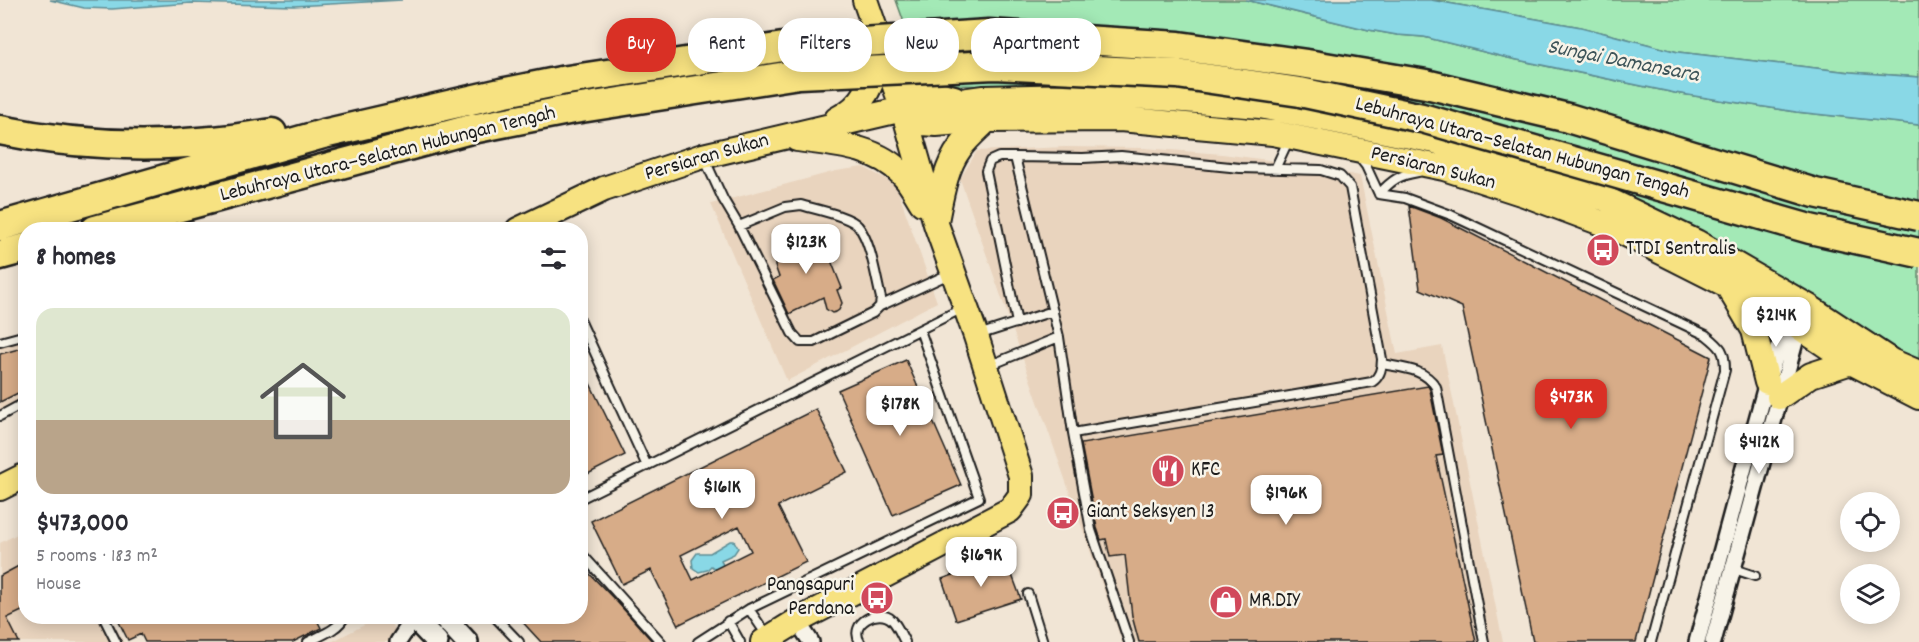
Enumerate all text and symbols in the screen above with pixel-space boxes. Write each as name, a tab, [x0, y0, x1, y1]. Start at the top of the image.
chip: Buy	[606, 18, 676, 72]
chip: Rent	[688, 18, 766, 72]
chip: Filters	[778, 18, 872, 72]
chip: New	[884, 18, 959, 72]
chip: Apartment	[971, 18, 1101, 72]
water label: Sungai Damansara	[1545, 32, 1703, 92]
street label: Lebuhraya Utara–Selatan Hubungan Tengah	[1352, 90, 1692, 208]
street label: Lebuhraya Utara–Selatan Hubungan Tengah	[217, 99, 559, 211]
street label: Persiaran Sukan	[641, 126, 773, 190]
street label: Persiaran Sukan	[1367, 139, 1499, 199]
pin: $123K	[764, 224, 848, 275]
text: $123K	[785, 229, 827, 257]
bus stop icon: TTDI Sentralis	[1585, 232, 1621, 268]
place label: TTDI Sentralis	[1626, 235, 1736, 265]
text: 8 homes	[36, 240, 116, 277]
icon: filters	[537, 242, 570, 275]
pin: $214K	[1734, 297, 1818, 348]
text: $214K	[1756, 302, 1796, 330]
icon: home	[249, 347, 357, 455]
pin: $473K	[1529, 379, 1613, 430]
text: $473K	[1549, 384, 1593, 412]
pin: $178K	[858, 386, 942, 437]
text: $178K	[880, 391, 920, 419]
pin: $412K	[1717, 424, 1801, 475]
text: $412K	[1739, 429, 1779, 457]
restaurant icon: KFC	[1150, 453, 1186, 489]
place label: KFC	[1191, 456, 1220, 486]
pin: $161K	[680, 469, 764, 520]
text: $161K	[703, 474, 741, 502]
pin: $196K	[1244, 475, 1328, 526]
text: $196K	[1265, 480, 1307, 508]
map controls	[1840, 492, 1900, 624]
button: locate	[1840, 492, 1900, 552]
bus stop icon: Giant Seksyen 13	[1045, 495, 1081, 531]
place label: Giant Seksyen 13	[1086, 498, 1215, 528]
text: $473,000	[36, 506, 129, 543]
pin: $169K	[939, 537, 1023, 588]
text: $169K	[960, 542, 1002, 570]
text: 5 rooms · 183 m²	[36, 543, 158, 571]
button: layers	[1840, 564, 1900, 624]
text: House	[36, 571, 81, 599]
place label: Pangsapuri Perdana	[767, 571, 855, 625]
bus stop icon: Pangsapuri Perdana	[859, 580, 895, 616]
shop icon: MR.DIY	[1208, 584, 1244, 620]
place label: MR.DIY	[1249, 587, 1301, 617]

